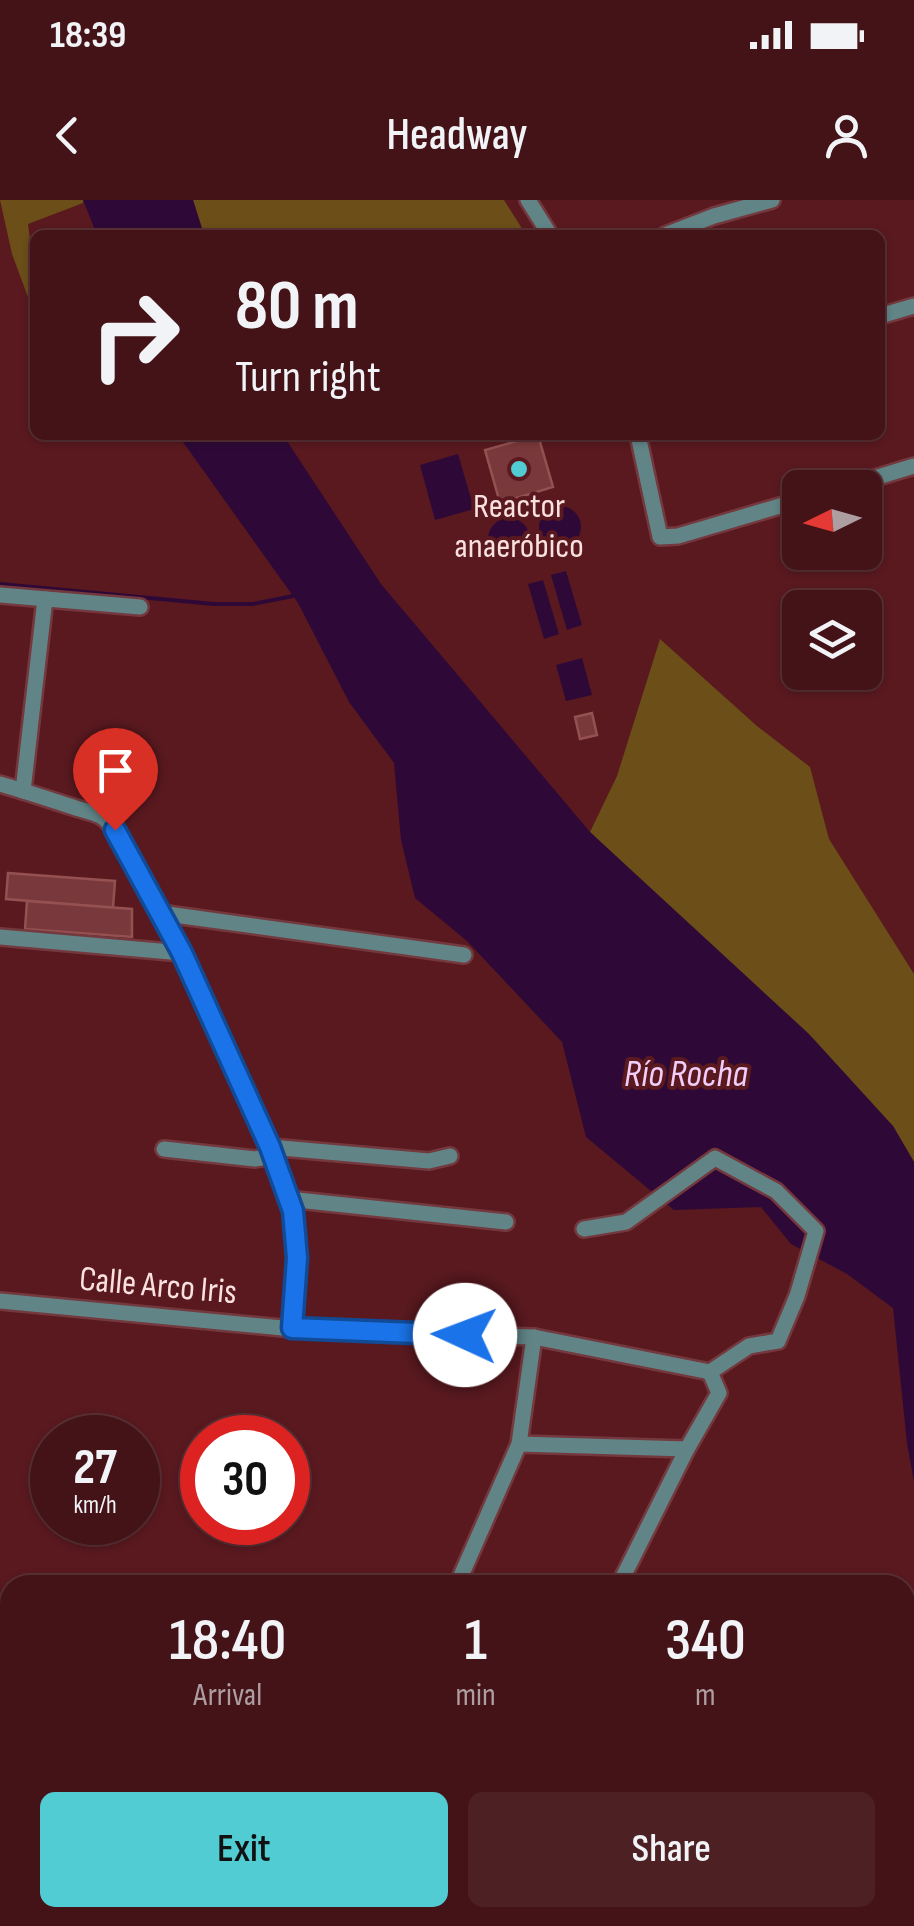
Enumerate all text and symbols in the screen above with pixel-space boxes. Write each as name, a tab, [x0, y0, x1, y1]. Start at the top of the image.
text: 18:39	[50, 13, 126, 58]
icon: back	[40, 108, 95, 163]
text: Headway	[386, 108, 528, 163]
icon: person	[819, 108, 874, 163]
text: 80 m	[235, 265, 359, 349]
icon: right	[70, 270, 200, 400]
text: Turn right	[235, 350, 381, 405]
marker: Reactor anaeróbico	[508, 458, 530, 480]
north arrow	[782, 470, 882, 570]
map controls	[782, 470, 882, 690]
place label: Reactor anaeróbico	[454, 485, 584, 568]
button: layers	[782, 590, 882, 690]
pin	[73, 728, 158, 831]
icon: arrive	[88, 743, 143, 798]
water label: Río Rocha	[624, 1052, 748, 1097]
street label: Calle Arco Iris	[78, 1258, 238, 1314]
position arrow	[413, 1283, 517, 1387]
speed limit sign: 30	[180, 1415, 310, 1545]
text: 27	[73, 1438, 117, 1498]
text: km/h	[73, 1490, 117, 1521]
text: 18:40	[169, 1605, 286, 1677]
text: 1	[464, 1605, 487, 1677]
text: 340	[665, 1605, 746, 1677]
text: Arrival	[193, 1676, 262, 1715]
text: min	[456, 1676, 496, 1715]
text: m	[695, 1676, 716, 1715]
button: Exit	[40, 1792, 448, 1907]
button: Share	[468, 1792, 875, 1907]

